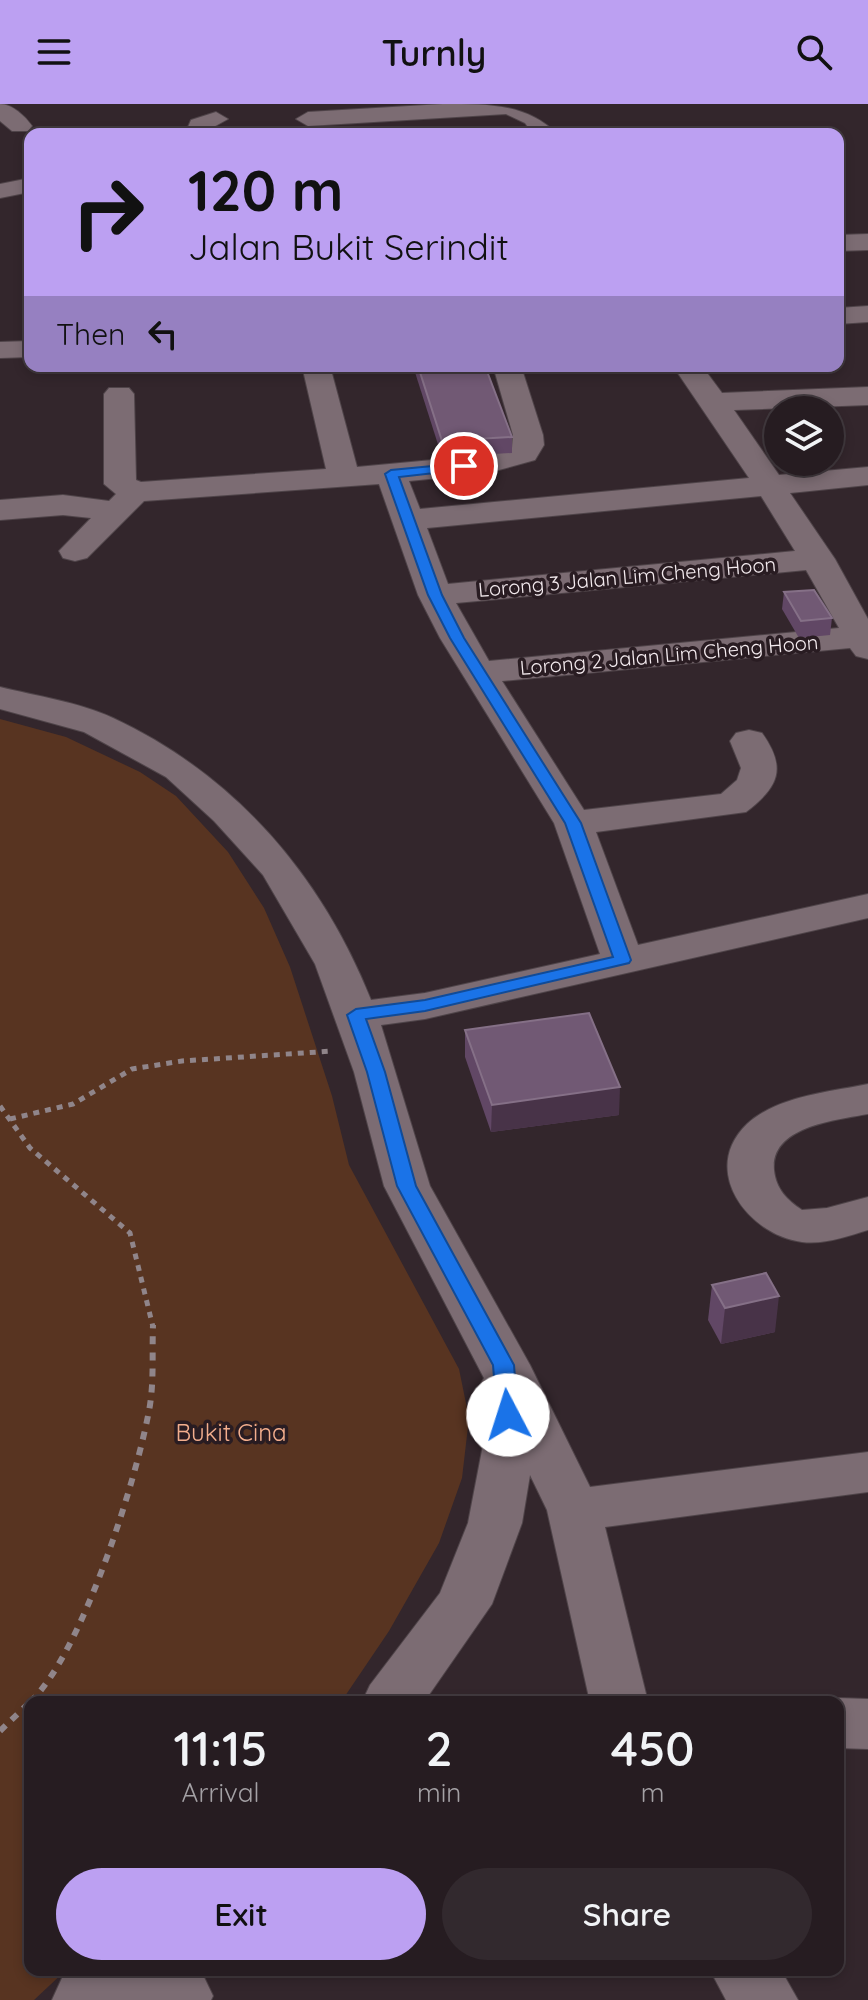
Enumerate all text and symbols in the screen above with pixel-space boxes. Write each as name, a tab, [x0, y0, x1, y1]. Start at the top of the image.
icon: menu	[32, 30, 76, 74]
text: Turnly	[382, 30, 486, 75]
icon: search	[792, 30, 836, 74]
text: 120 m	[188, 155, 343, 225]
icon: right	[56, 160, 160, 264]
text: Jalan Bukit Serindit	[188, 224, 509, 269]
icon: left	[141, 312, 185, 356]
text: Then	[56, 315, 125, 353]
map controls	[764, 396, 844, 476]
button: layers	[764, 396, 844, 476]
pin	[430, 432, 498, 500]
icon: arrive	[442, 444, 486, 488]
street label: Lorong 3 Jalan Lim Cheng Hoon	[477, 551, 777, 602]
street label: Lorong 2 Jalan Lim Cheng Hoon	[519, 629, 819, 680]
position arrow	[466, 1373, 550, 1457]
park label: Bukit Cina	[175, 1417, 287, 1447]
text: 11:15	[173, 1718, 268, 1778]
text: 2	[426, 1718, 453, 1778]
text: 450	[611, 1718, 695, 1778]
text: Arrival	[182, 1776, 259, 1809]
text: min	[417, 1776, 461, 1809]
text: m	[641, 1776, 665, 1809]
button: Exit	[56, 1868, 426, 1960]
button: Share	[442, 1868, 812, 1960]

